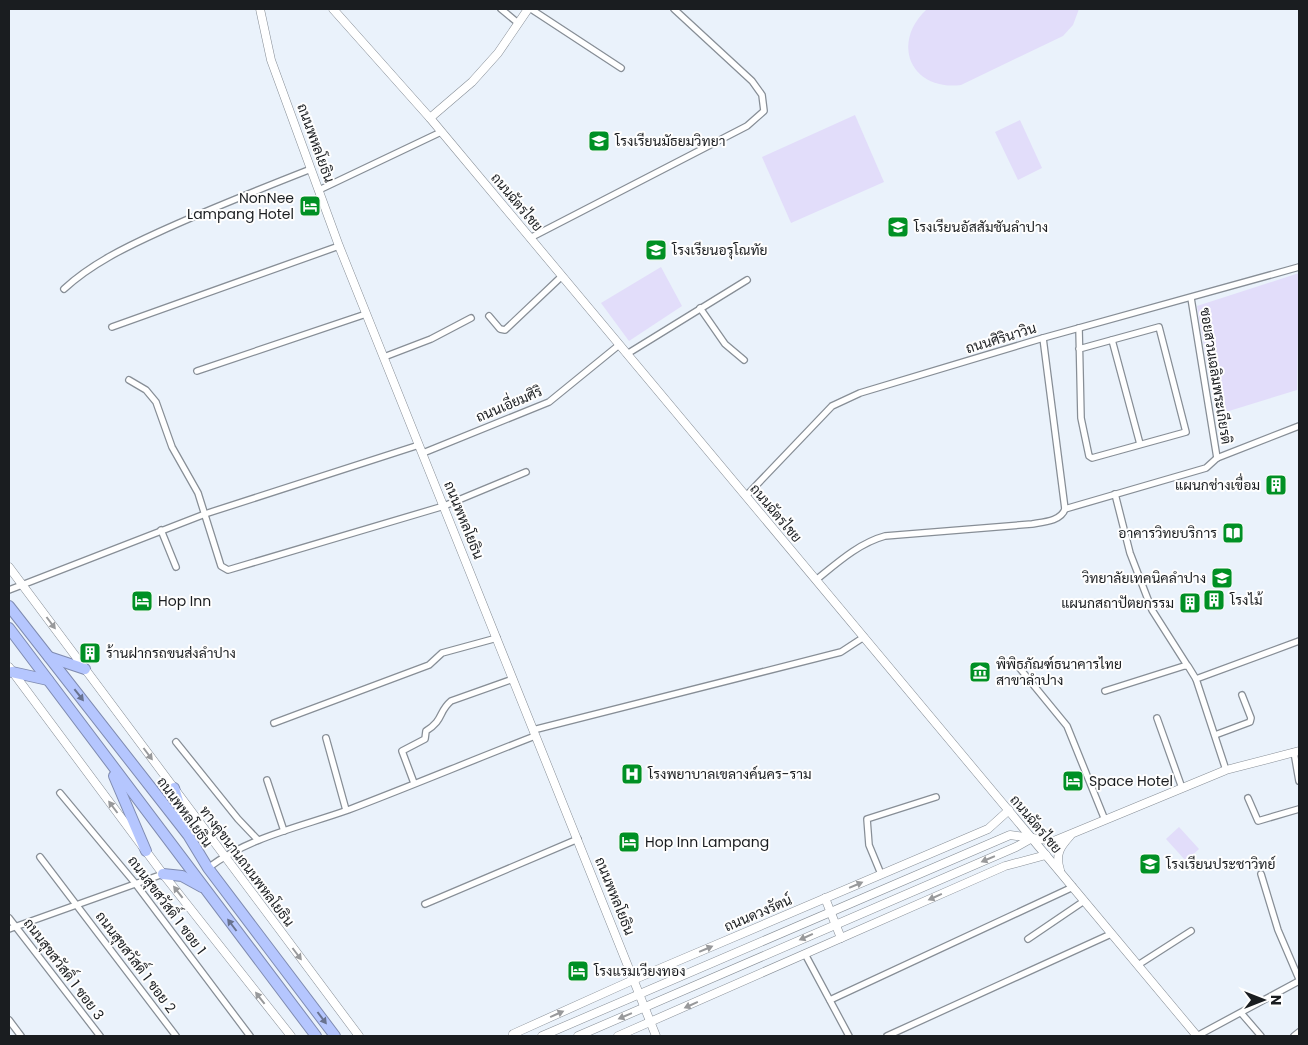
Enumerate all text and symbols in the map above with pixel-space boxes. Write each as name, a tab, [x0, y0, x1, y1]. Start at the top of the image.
street label: ถนนพหลโยธิน	[292, 101, 340, 185]
school or university icon: โรงเรียนมัธยมวิทยา	[587, 129, 611, 153]
place label: โรงเรียนมัธยมวิทยา	[614, 131, 725, 151]
street label: ถนนฉัตรไชย	[486, 168, 548, 236]
place label: NonNee Lampang Hotel	[187, 188, 294, 224]
hotel icon: NonNee Lampang Hotel	[298, 194, 322, 218]
school or university icon: โรงเรียนอัสสัมชันลำปาง	[886, 215, 910, 239]
place label: โรงเรียนอัสสัมชันลำปาง	[913, 217, 1048, 237]
school or university icon: โรงเรียนอรุโณทัย	[644, 238, 668, 262]
place label: โรงเรียนอรุโณทัย	[671, 240, 768, 260]
street label: ซอยสวนเฉลิมพระเกียรติ	[1195, 306, 1237, 446]
street label: ถนนศิรินาวิน	[963, 318, 1039, 358]
street label: ถนนเอี่ยมศิริ	[472, 379, 545, 427]
place label: แผนกช่างเขื่อม	[1175, 473, 1260, 495]
building icon: แผนกช่างเขื่อม	[1264, 473, 1288, 497]
street label: ถนนพหลโยธิน	[439, 478, 489, 562]
street label: ถนนฉัตรไชย	[745, 479, 807, 547]
library icon: อาคารวิทยบริการ	[1221, 521, 1245, 545]
place label: อาคารวิทยบริการ	[1118, 523, 1217, 543]
school or university icon: วิทยาลัยเทคนิคลำปาง	[1210, 566, 1234, 590]
place label: วิทยาลัยเทคนิคลำปาง	[1081, 568, 1206, 588]
building icon: โรงไม้	[1202, 588, 1226, 612]
hotel icon: Hop Inn	[130, 589, 154, 613]
place label: โรงไม้	[1229, 590, 1263, 610]
place label: Hop Inn	[158, 591, 211, 611]
building icon: แผนกสถาปัตยกรรม	[1178, 591, 1202, 615]
place label: แผนกสถาปัตยกรรม	[1061, 593, 1174, 613]
one-way arrow	[46, 616, 56, 630]
building icon: ร้านฝากรถขนส่งลำปาง	[78, 641, 102, 665]
place label: ร้านฝากรถขนส่งลำปาง	[106, 643, 236, 663]
place label: พิพิธภัณฑ์ธนาคารไทย สาขาลำปาง	[996, 654, 1122, 690]
museum icon: พิพิธภัณฑ์ธนาคารไทย สาขาลำปาง	[968, 660, 992, 684]
one-way arrow	[73, 688, 84, 701]
one-way arrow	[143, 747, 153, 761]
hospital icon: โรงพยาบาลเขลางค์นคร-ราม	[620, 762, 644, 786]
place label: โรงพยาบาลเขลางค์นคร-ราม	[647, 764, 812, 784]
hotel icon: Space Hotel	[1061, 769, 1085, 793]
place label: Space Hotel	[1089, 771, 1173, 791]
street label: ถนนพหลโยธิน	[153, 773, 217, 851]
street label: ถนนฉัตรไชย	[1005, 790, 1067, 858]
one-way arrow	[108, 801, 119, 814]
street label: ทางคู่ขนานถนนพหลโยธิน	[195, 801, 299, 931]
hotel icon: Hop Inn Lampang	[617, 830, 641, 854]
place label: Hop Inn Lampang	[645, 832, 769, 852]
street label: ถนนสุขสวัสดิ์ 1 ซอย 1	[123, 850, 213, 959]
school or university icon: โรงเรียนประชาวิทย์	[1138, 852, 1162, 876]
street label: ถนนพหลโยธิน	[590, 854, 640, 938]
place label: โรงเรียนประชาวิทย์	[1165, 854, 1276, 874]
one-way arrow	[981, 856, 995, 864]
one-way arrow	[848, 880, 863, 888]
one-way arrow	[172, 886, 183, 899]
street label: ถนนดวงรัตน์	[721, 890, 795, 936]
one-way arrow	[928, 893, 942, 901]
street label: ถนนสุขสวัสดิ์ 1 ซอย 2	[91, 906, 183, 1017]
street label: ถนนสุขสวัสดิ์ 1 ซอย 3	[19, 912, 111, 1024]
one-way arrow	[227, 919, 238, 932]
one-way arrow	[799, 934, 813, 942]
one-way arrow	[699, 944, 713, 952]
one-way arrow	[292, 947, 303, 960]
hotel icon: โรงแรมเวียงทอง	[566, 959, 590, 983]
place label: โรงแรมเวียงทอง	[593, 961, 686, 981]
north arrow	[1238, 975, 1288, 1025]
one-way arrow	[255, 992, 266, 1005]
text: N	[1266, 995, 1286, 1005]
one-way arrow	[684, 1002, 698, 1010]
one-way arrow	[550, 1009, 564, 1017]
one-way arrow	[316, 1011, 327, 1024]
one-way arrow	[618, 1013, 632, 1021]

